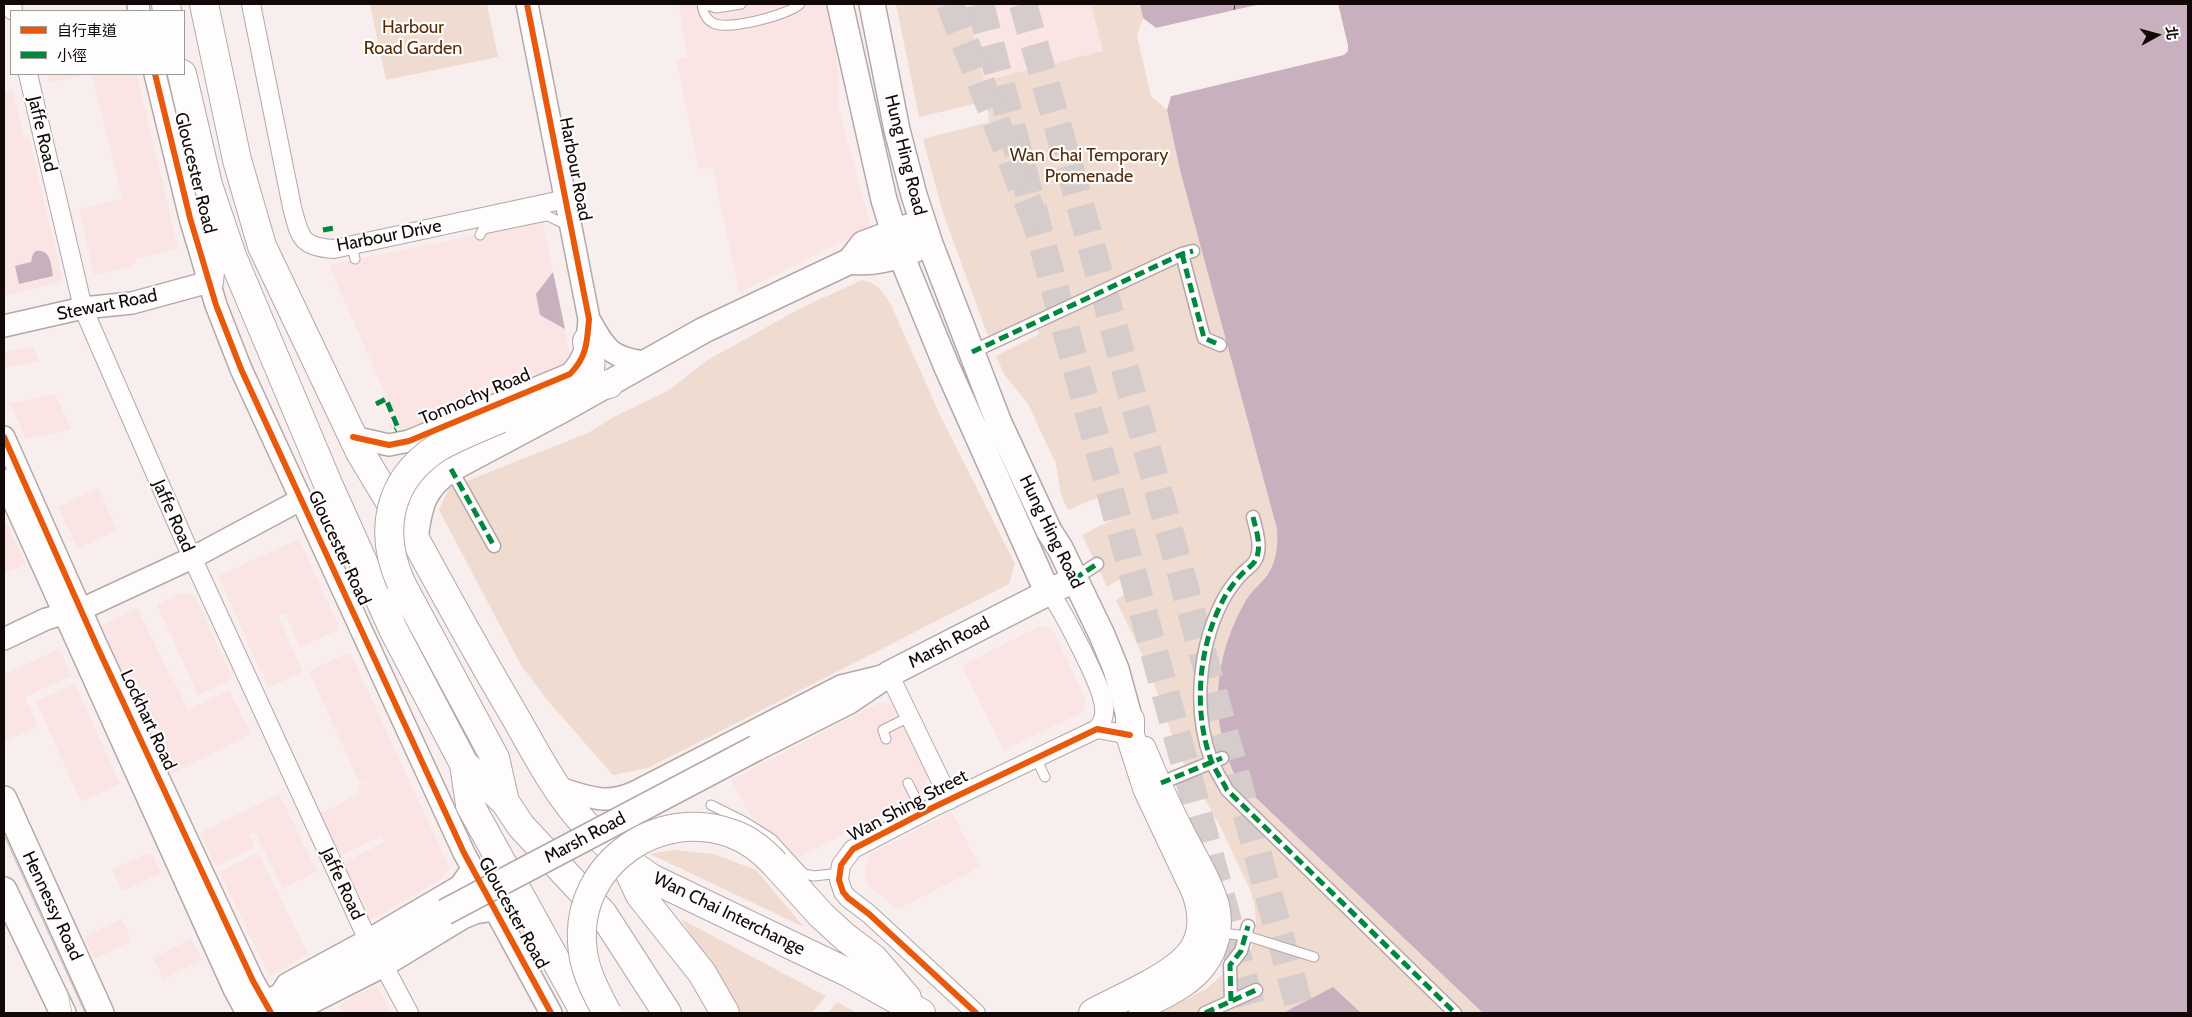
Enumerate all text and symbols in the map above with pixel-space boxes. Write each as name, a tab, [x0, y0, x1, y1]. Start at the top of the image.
legend	[10, 10, 185, 75]
north arrow	[2132, 10, 2182, 60]
park label: Harbour Road Garden	[364, 17, 462, 59]
text: 自行車道	[57, 22, 117, 40]
text: 北	[2162, 25, 2182, 41]
text: 小徑	[57, 47, 87, 65]
street label: Hung Hing Road	[880, 92, 930, 218]
street label: Jaffe Road	[23, 94, 61, 174]
street label: Gloucester Road	[169, 110, 221, 236]
street label: Harbour Road	[554, 115, 596, 223]
park label: Wan Chai Temporary Promenade	[1010, 145, 1168, 188]
street label: Harbour Drive	[335, 215, 443, 257]
street label: Stewart Road	[55, 285, 159, 325]
street label: Tonnochy Road	[416, 364, 534, 430]
street label: Hung Hing Road	[1014, 472, 1088, 592]
street label: Jaffe Road	[147, 476, 199, 556]
street label: Gloucester Road	[303, 487, 375, 609]
street label: Marsh Road	[905, 613, 993, 673]
street label: Lockhart Road	[115, 666, 181, 774]
street label: Wan Shing Street	[844, 765, 972, 847]
street label: Marsh Road	[541, 808, 629, 868]
street label: Jaffe Road	[316, 845, 368, 923]
street label: Hennessy Road	[17, 848, 87, 964]
street label: Gloucester Road	[473, 853, 553, 973]
street label: Wan Chai Interchange	[650, 868, 808, 960]

